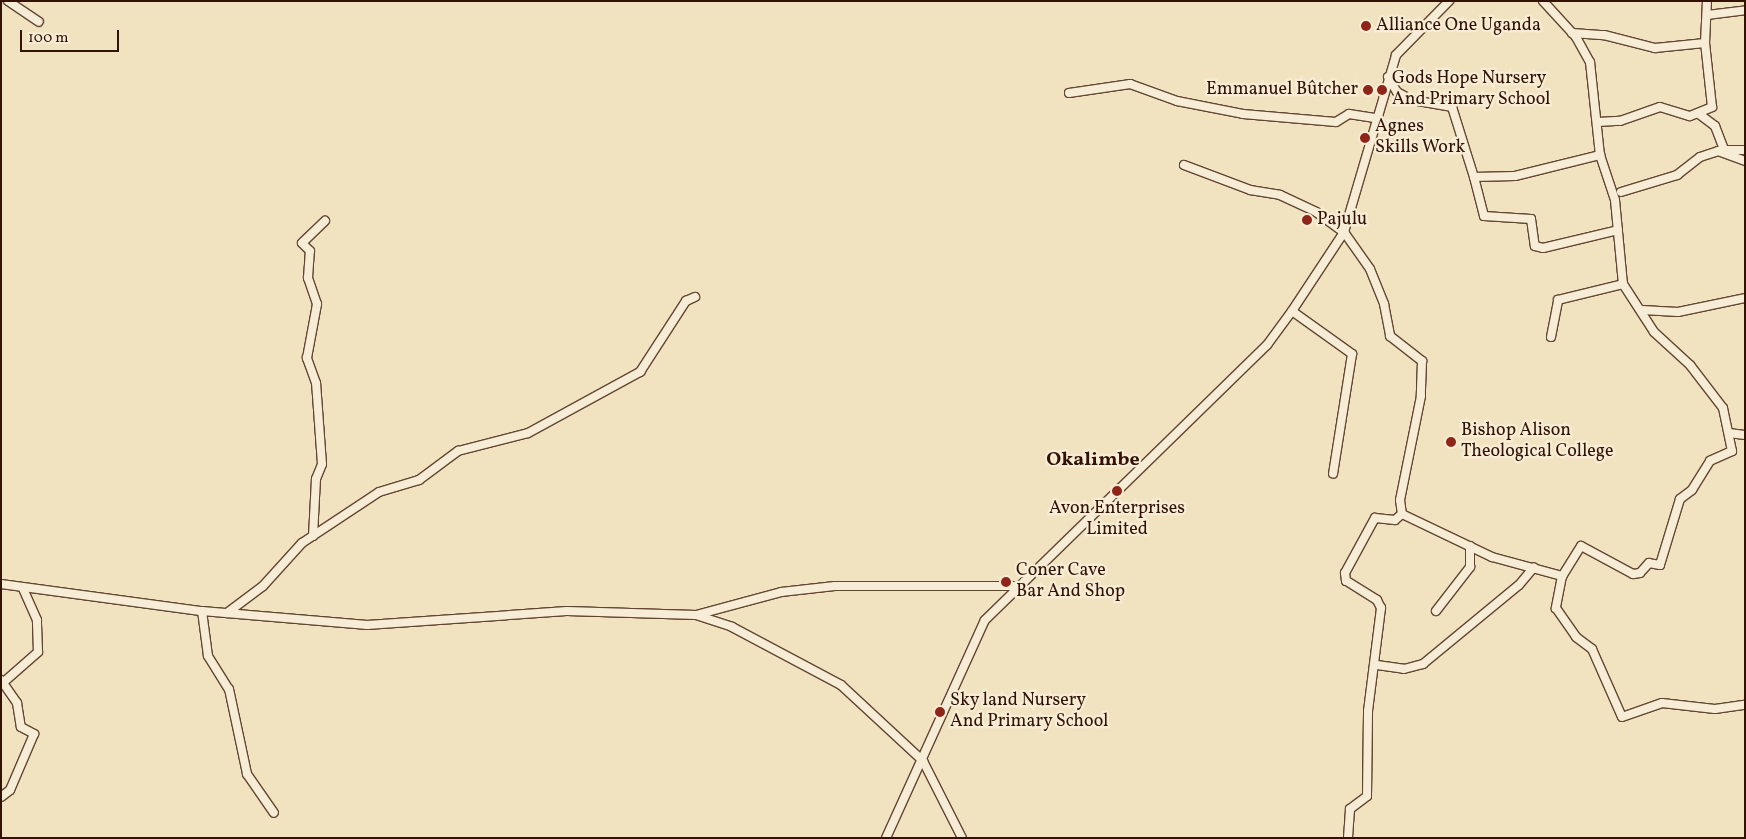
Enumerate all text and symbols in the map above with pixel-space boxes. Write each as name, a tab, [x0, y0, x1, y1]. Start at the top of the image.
place label: Alliance One Uganda	[1376, 15, 1541, 37]
scale bar	[22, 20, 121, 52]
marker: Alliance One Uganda	[1360, 20, 1372, 32]
text: 100 m	[28, 28, 68, 49]
place label: Gods Hope Nursery And Primary School	[1392, 69, 1551, 112]
place label: Emmanuel Bûtcher	[1206, 79, 1358, 101]
marker: Emmanuel Bûtcher	[1362, 84, 1374, 96]
marker: Gods Hope Nursery And Primary School	[1376, 84, 1388, 96]
place label: Agnes Skills Work	[1375, 117, 1466, 160]
marker: Agnes Skills Work	[1359, 132, 1371, 144]
place label: Pajulu	[1317, 209, 1367, 231]
marker: Pajulu	[1301, 214, 1313, 226]
place label: Bishop Alison Theological College	[1461, 421, 1614, 464]
marker: Bishop Alison Theological College	[1445, 436, 1457, 448]
district label: Okalimbe	[1046, 448, 1140, 472]
marker: Avon Enterprises Limited	[1111, 485, 1123, 497]
place label: Avon Enterprises Limited	[1049, 499, 1185, 542]
place label: Coner Cave Bar And Shop	[1016, 561, 1125, 604]
marker: Coner Cave Bar And Shop	[1000, 576, 1012, 588]
place label: Sky land Nursery And Primary School	[950, 691, 1109, 734]
marker: Sky land Nursery And Primary School	[934, 706, 946, 718]

